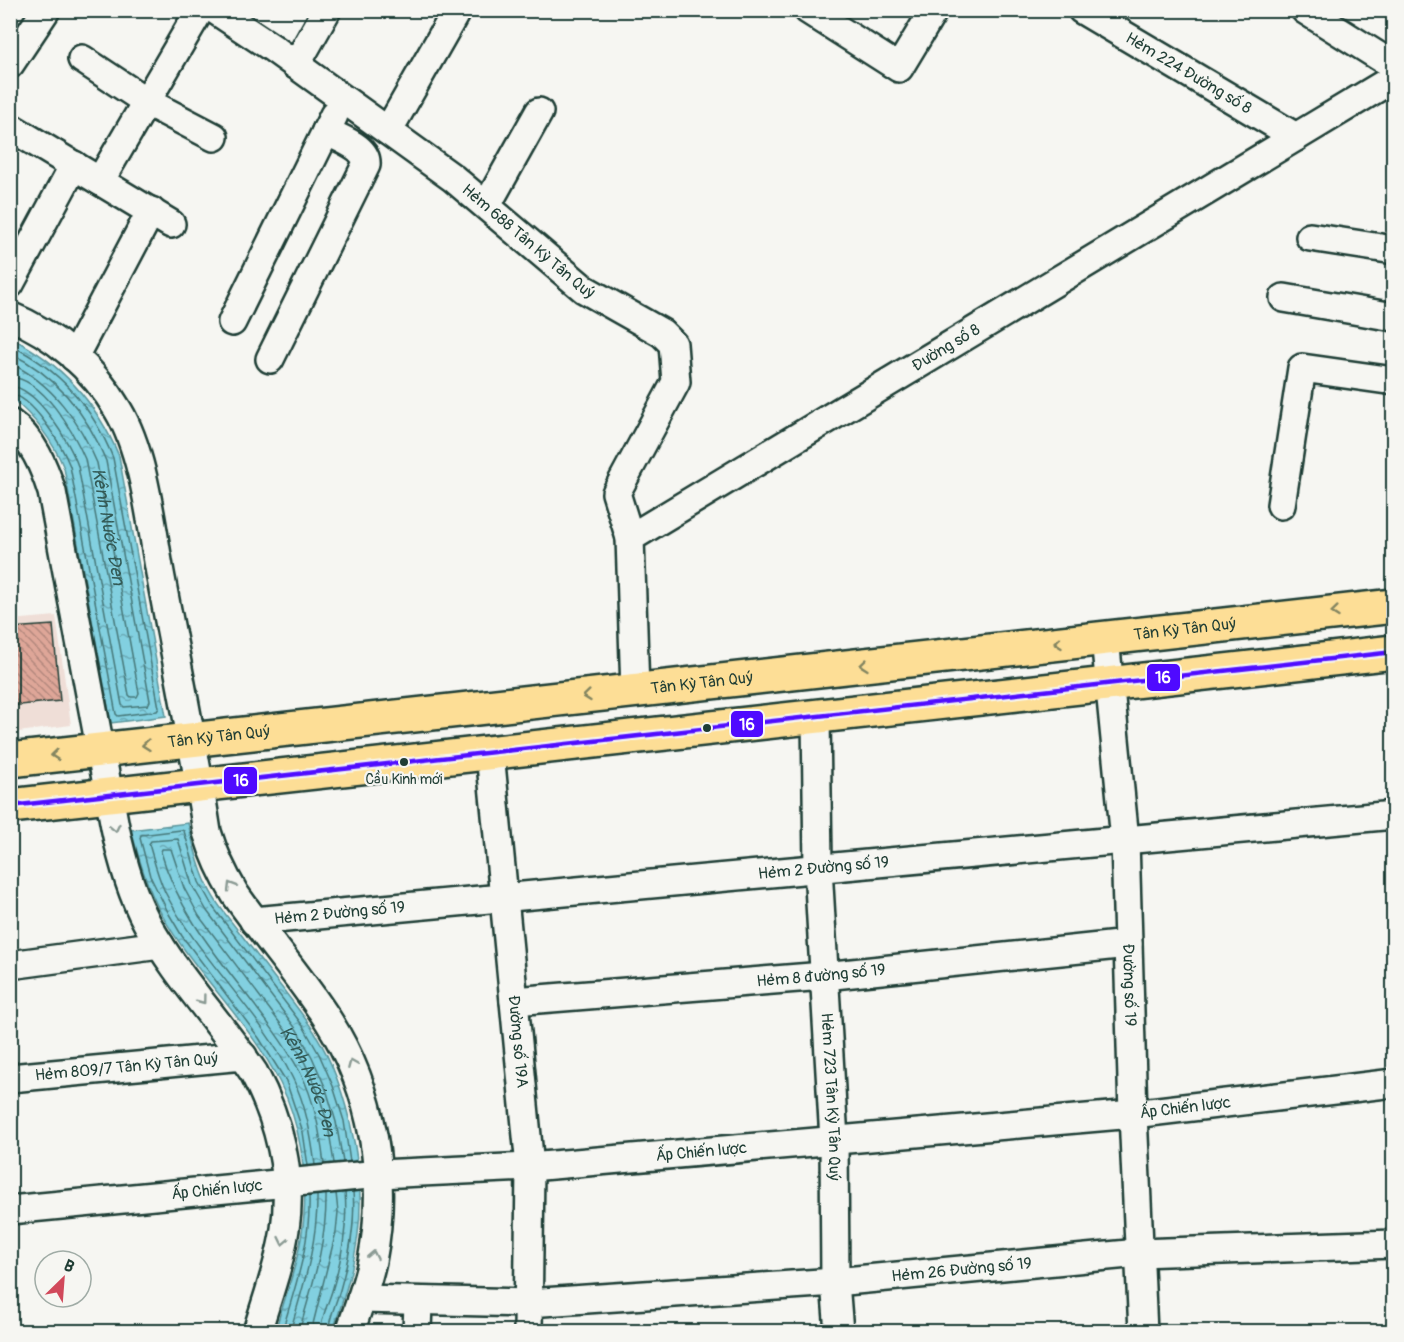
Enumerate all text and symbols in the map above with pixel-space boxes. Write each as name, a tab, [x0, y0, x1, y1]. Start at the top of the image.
street label: Hẻm 224 Đường số 8	[1122, 28, 1255, 118]
street label: Hẻm 688 Tân Kỳ Tân Quý	[458, 180, 598, 303]
street label: Đường số 8	[908, 319, 984, 376]
water label: Kênh Nước Đen	[87, 466, 131, 588]
one-way arrow	[1331, 606, 1340, 618]
street label: Tân Kỳ Tân Quý	[1133, 614, 1237, 645]
one-way arrow	[1054, 637, 1063, 649]
one-way arrow	[860, 658, 869, 671]
line badge: 16	[1146, 663, 1181, 692]
street label: Tân Kỳ Tân Quý	[650, 667, 754, 699]
text: 16	[1155, 668, 1171, 688]
one-way arrow	[582, 689, 592, 702]
line badge: 16	[730, 710, 764, 738]
text: 16	[739, 715, 755, 735]
street label: Tân Kỳ Tân Quý	[167, 721, 271, 752]
unlabelled marker	[701, 722, 713, 734]
one-way arrow	[141, 739, 150, 751]
one-way arrow	[51, 748, 60, 761]
marker: Cầu Kinh mới	[398, 756, 410, 768]
line badge: 16	[223, 766, 258, 795]
place label: Cầu Kinh mới	[365, 769, 443, 788]
text: 16	[233, 771, 249, 791]
one-way arrow	[108, 823, 121, 833]
street label: Hẻm 2 Đường số 19	[757, 852, 890, 884]
one-way arrow	[226, 882, 238, 892]
street label: Hẻm 2 Đường số 19	[273, 897, 406, 929]
street label: Đường số 19	[1118, 943, 1140, 1027]
street label: Hẻm 8 đường số 19	[756, 960, 886, 991]
one-way arrow	[194, 994, 205, 1005]
street label: Đường số 19A	[503, 994, 532, 1089]
street label: Hẻm 723 Tân Kỳ Tân Quý	[817, 1012, 844, 1181]
water label: Kênh Nước Đen	[275, 1021, 341, 1139]
street label: Hẻm 809/7 Tân Kỳ Tân Quý	[34, 1048, 219, 1086]
one-way arrow	[347, 1060, 359, 1071]
street label: Ấp Chiến lược	[1139, 1092, 1232, 1123]
street label: Ấp Chiến lược	[655, 1138, 748, 1166]
street label: Ấp Chiến lược	[170, 1175, 264, 1204]
one-way arrow	[277, 1236, 290, 1246]
north arrow	[33, 1249, 93, 1309]
one-way arrow	[366, 1251, 379, 1261]
street label: Hẻm 26 Đường số 19	[891, 1253, 1033, 1287]
text: B	[61, 1255, 77, 1277]

